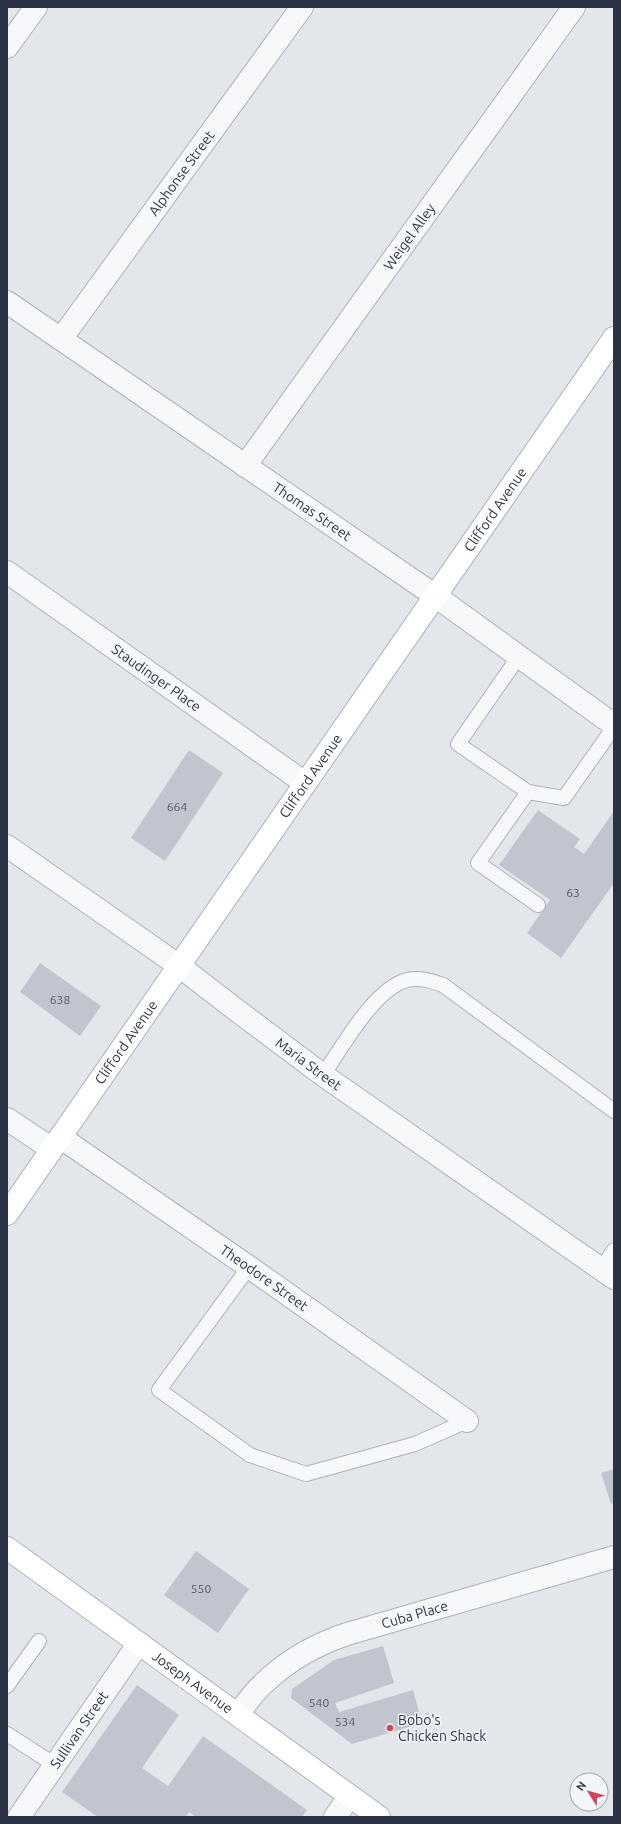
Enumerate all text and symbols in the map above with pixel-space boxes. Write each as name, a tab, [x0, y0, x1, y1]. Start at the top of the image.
street label: Alphonse Street	[145, 127, 218, 219]
street label: Weigel Alley	[380, 200, 439, 273]
street label: Clifford Avenue	[460, 465, 530, 555]
street label: Thomas Street	[270, 479, 355, 544]
street label: Staudinger Place	[109, 641, 204, 715]
street label: Clifford Avenue	[276, 731, 345, 821]
house number: 664	[167, 800, 187, 813]
house number: 63	[566, 886, 580, 899]
house number: 638	[50, 993, 70, 1006]
street label: Clifford Avenue	[91, 997, 161, 1087]
street label: Maria Street	[272, 1034, 345, 1094]
street label: Theodore Street	[217, 1242, 311, 1314]
house number: 550	[191, 1582, 211, 1595]
street label: Cuba Place	[379, 1597, 450, 1632]
street label: Joseph Avenue	[149, 1648, 236, 1717]
street label: Sullivan Street	[47, 1688, 112, 1772]
house number: 540	[309, 1696, 329, 1709]
place label: Bobo's Chicken Shack	[398, 1712, 486, 1744]
house number: 534	[335, 1715, 355, 1728]
marker: Bobo's Chicken Shack	[385, 1723, 395, 1733]
north arrow	[569, 1772, 609, 1812]
text: N	[574, 1779, 588, 1793]

